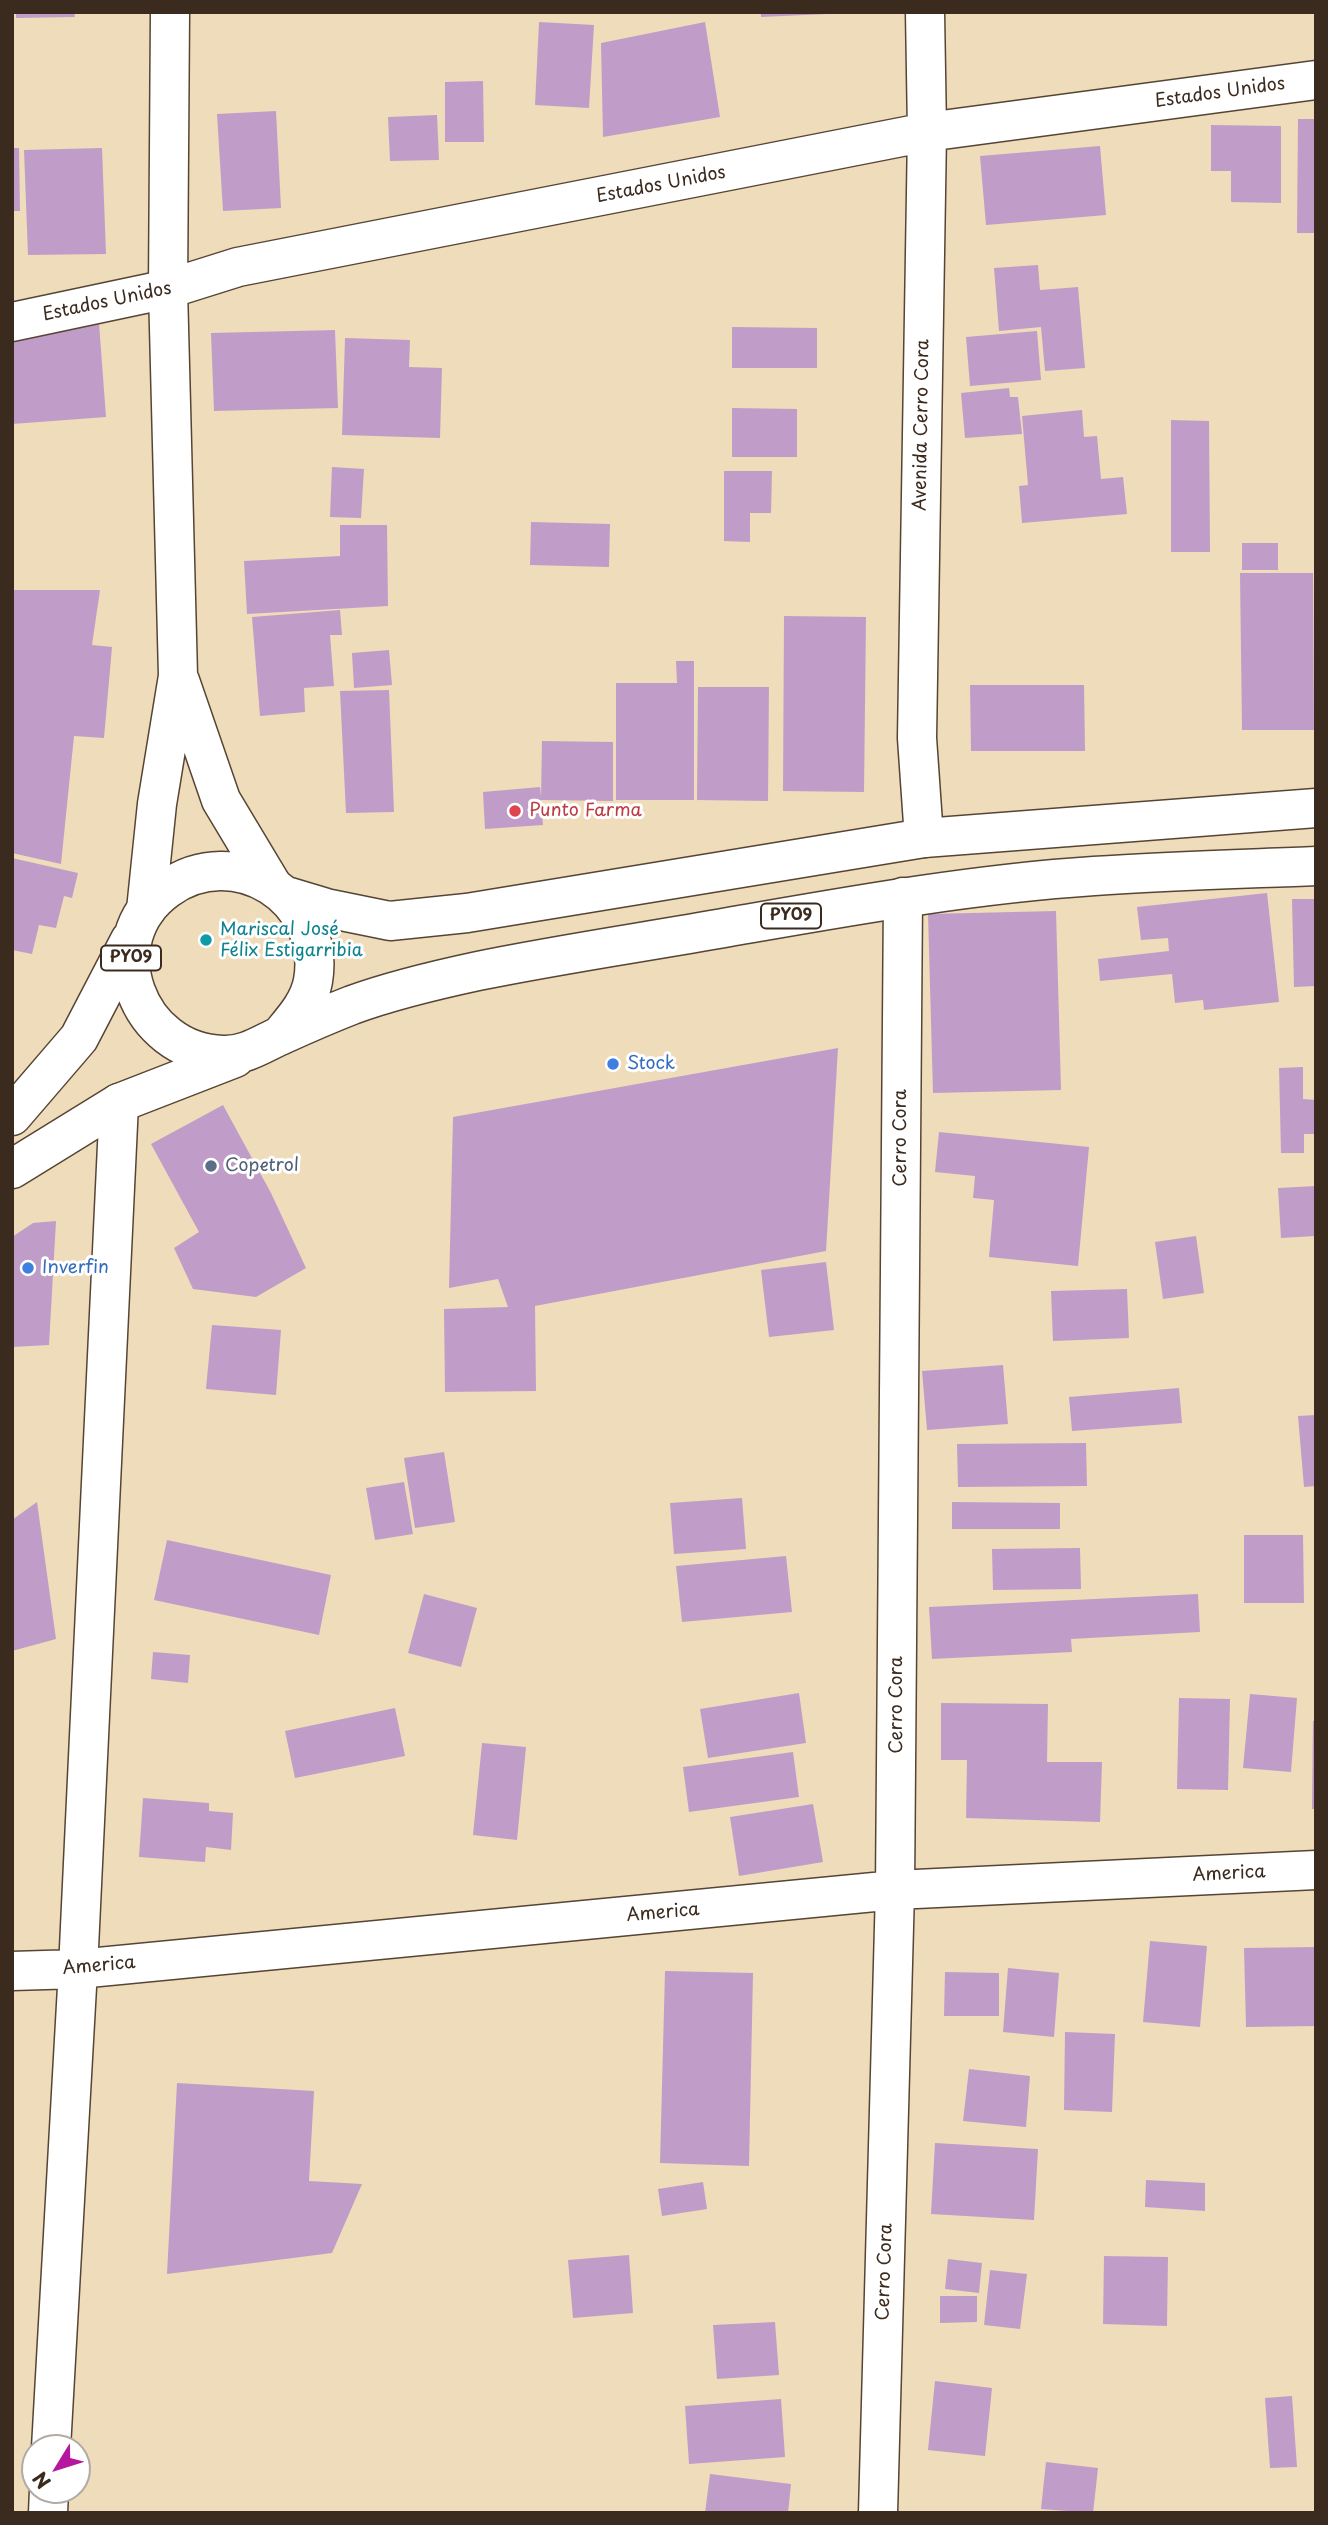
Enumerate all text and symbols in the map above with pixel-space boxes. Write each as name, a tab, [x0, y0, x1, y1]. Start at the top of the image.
street label: Estados Unidos	[1154, 73, 1286, 113]
street label: Estados Unidos	[595, 162, 727, 208]
street label: Estados Unidos	[41, 278, 173, 326]
street label: Avenida Cerro Cora	[910, 339, 934, 511]
place label: Punto Farma	[529, 800, 642, 822]
marker: Punto Farma	[507, 803, 523, 819]
road number: PY09	[761, 904, 821, 928]
place label: Mariscal José Félix Estigarribia	[220, 919, 363, 962]
marker: Mariscal José Félix Estigarribia	[198, 932, 214, 948]
road number: PY09	[101, 946, 161, 970]
place label: Stock	[627, 1053, 675, 1075]
marker: Stock	[605, 1056, 621, 1072]
street label: Cerro Cora	[890, 1089, 912, 1187]
place label: Copetrol	[225, 1155, 299, 1177]
marker: Copetrol	[203, 1158, 219, 1174]
place label: Inverfin	[42, 1257, 109, 1279]
marker: Inverfin	[20, 1260, 36, 1276]
street label: Cerro Cora	[886, 1656, 908, 1754]
street label: America	[1192, 1861, 1266, 1887]
street label: America	[626, 1899, 700, 1927]
street label: America	[62, 1952, 136, 1980]
street label: Cerro Cora	[873, 2223, 897, 2321]
north arrow	[21, 2434, 91, 2504]
text: N	[25, 2466, 57, 2495]

